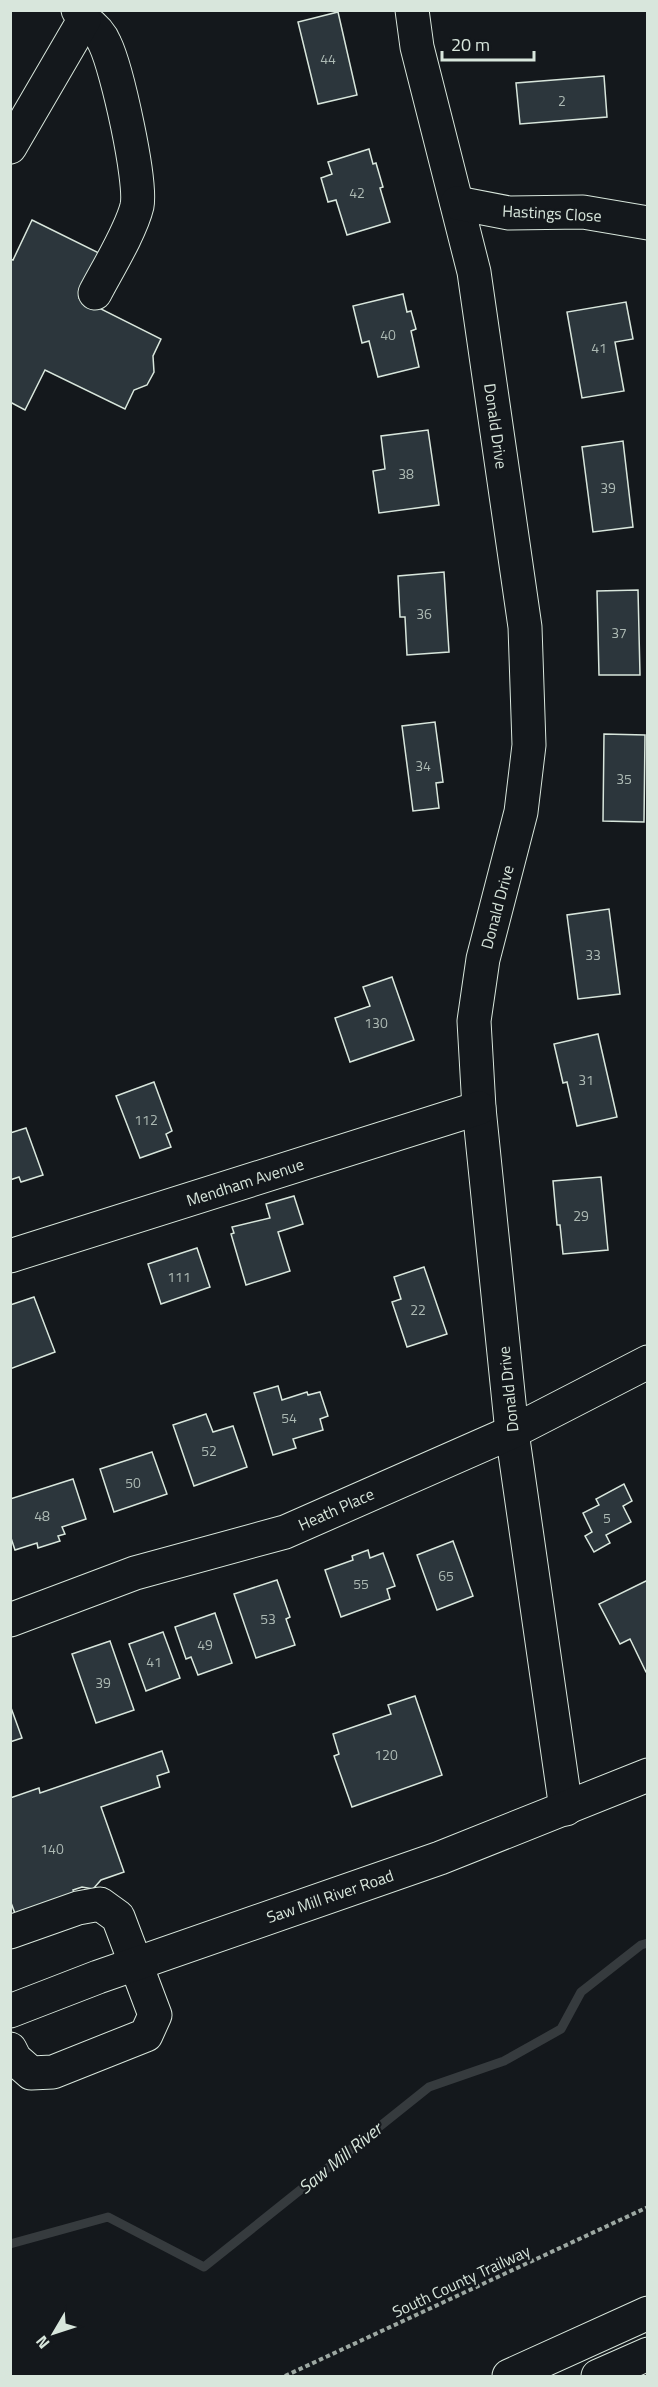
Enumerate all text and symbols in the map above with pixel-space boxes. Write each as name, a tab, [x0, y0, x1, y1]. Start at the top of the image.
scale bar	[442, 24, 534, 62]
text: 20 m	[451, 31, 490, 58]
house number: 44	[320, 48, 336, 69]
house number: 2	[558, 90, 566, 111]
house number: 42	[349, 182, 365, 203]
street label: Hastings Close	[502, 198, 602, 228]
house number: 40	[380, 324, 396, 345]
house number: 41	[591, 337, 607, 358]
street label: Donald Drive	[478, 382, 514, 470]
house number: 38	[398, 463, 414, 484]
house number: 39	[600, 477, 616, 498]
house number: 36	[416, 603, 432, 624]
house number: 37	[611, 622, 627, 643]
house number: 34	[415, 755, 431, 776]
house number: 35	[616, 768, 632, 789]
street label: Donald Drive	[474, 862, 520, 952]
house number: 33	[585, 944, 601, 965]
house number: 130	[364, 1012, 388, 1033]
house number: 31	[578, 1069, 594, 1090]
house number: 112	[134, 1109, 158, 1130]
street label: Mendham Avenue	[183, 1152, 307, 1212]
house number: 29	[573, 1205, 589, 1226]
house number: 111	[167, 1266, 191, 1287]
house number: 22	[410, 1299, 426, 1320]
street label: Donald Drive	[492, 1345, 524, 1433]
house number: 54	[281, 1407, 297, 1428]
house number: 52	[201, 1440, 217, 1461]
house number: 50	[125, 1472, 141, 1493]
street label: Heath Place	[294, 1482, 378, 1536]
house number: 48	[34, 1505, 50, 1526]
house number: 5	[603, 1507, 611, 1528]
house number: 65	[438, 1565, 454, 1586]
house number: 55	[353, 1573, 369, 1594]
house number: 53	[260, 1608, 276, 1629]
house number: 49	[197, 1634, 213, 1655]
house number: 41	[146, 1651, 162, 1672]
house number: 39	[95, 1672, 111, 1693]
house number: 120	[374, 1744, 398, 1765]
house number: 140	[40, 1838, 64, 1859]
street label: Saw Mill River Road	[263, 1863, 397, 1929]
water label: Saw Mill River	[293, 2114, 389, 2200]
street label: South County Trailway	[388, 2238, 534, 2324]
north arrow	[24, 2303, 84, 2363]
text: N	[30, 2331, 55, 2354]

